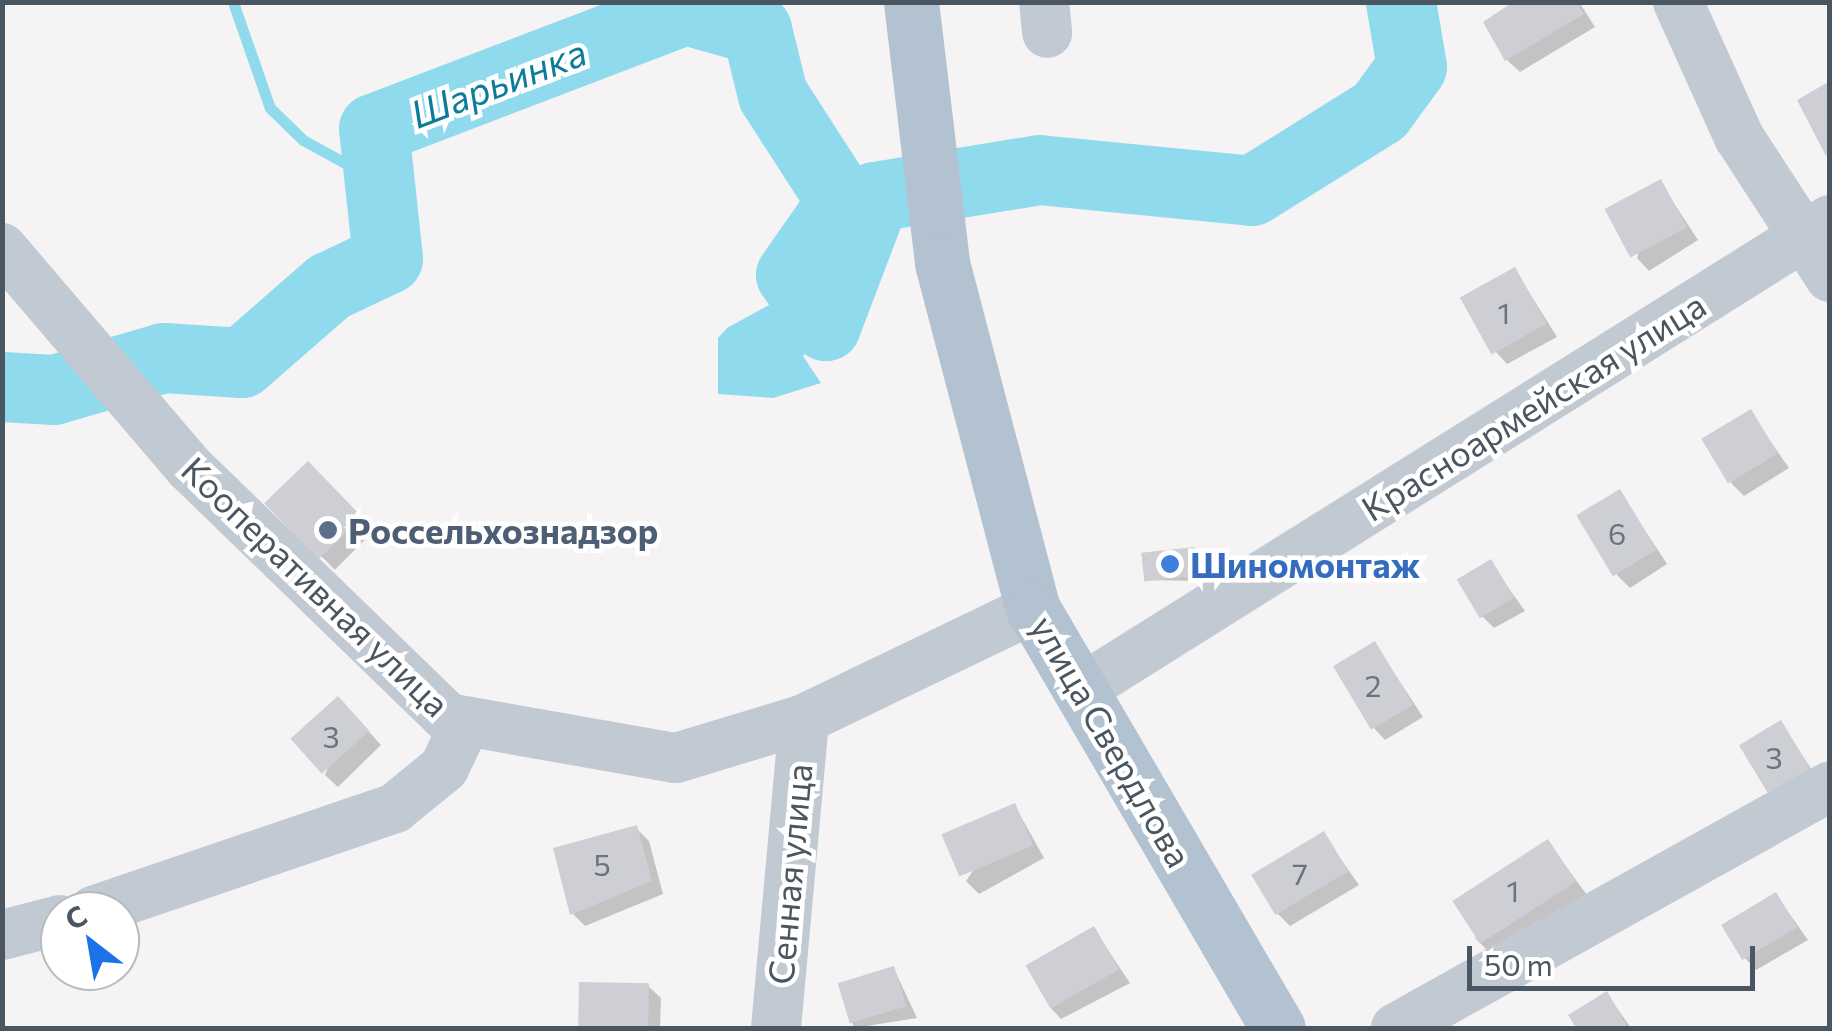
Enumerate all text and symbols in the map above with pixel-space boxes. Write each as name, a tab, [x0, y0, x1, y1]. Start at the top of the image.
water label: Шарьинка	[404, 28, 592, 136]
street label: Красноармейская улица	[1353, 283, 1713, 529]
house number: 1	[1498, 294, 1510, 330]
street label: Кооперативная улица	[174, 448, 458, 724]
place label: Россельхознадзор	[348, 509, 658, 551]
house number: 6	[1608, 515, 1626, 551]
marker: Россельхознадзор	[317, 519, 339, 541]
place label: Шиномонтаж	[1190, 543, 1420, 585]
marker: Шиномонтаж	[1159, 553, 1181, 575]
street label: улица Свердлова	[1023, 608, 1201, 874]
house number: 2	[1365, 667, 1381, 703]
house number: 3	[322, 718, 340, 754]
house number: 3	[1765, 739, 1783, 775]
street label: Сенная улица	[758, 762, 820, 986]
house number: 5	[593, 846, 611, 882]
house number: 7	[1292, 855, 1308, 891]
house number: 1	[1507, 872, 1519, 908]
north arrow	[40, 891, 140, 991]
text: С	[59, 898, 93, 937]
scale bar	[1472, 926, 1760, 988]
text: 50 m	[1484, 945, 1553, 982]

